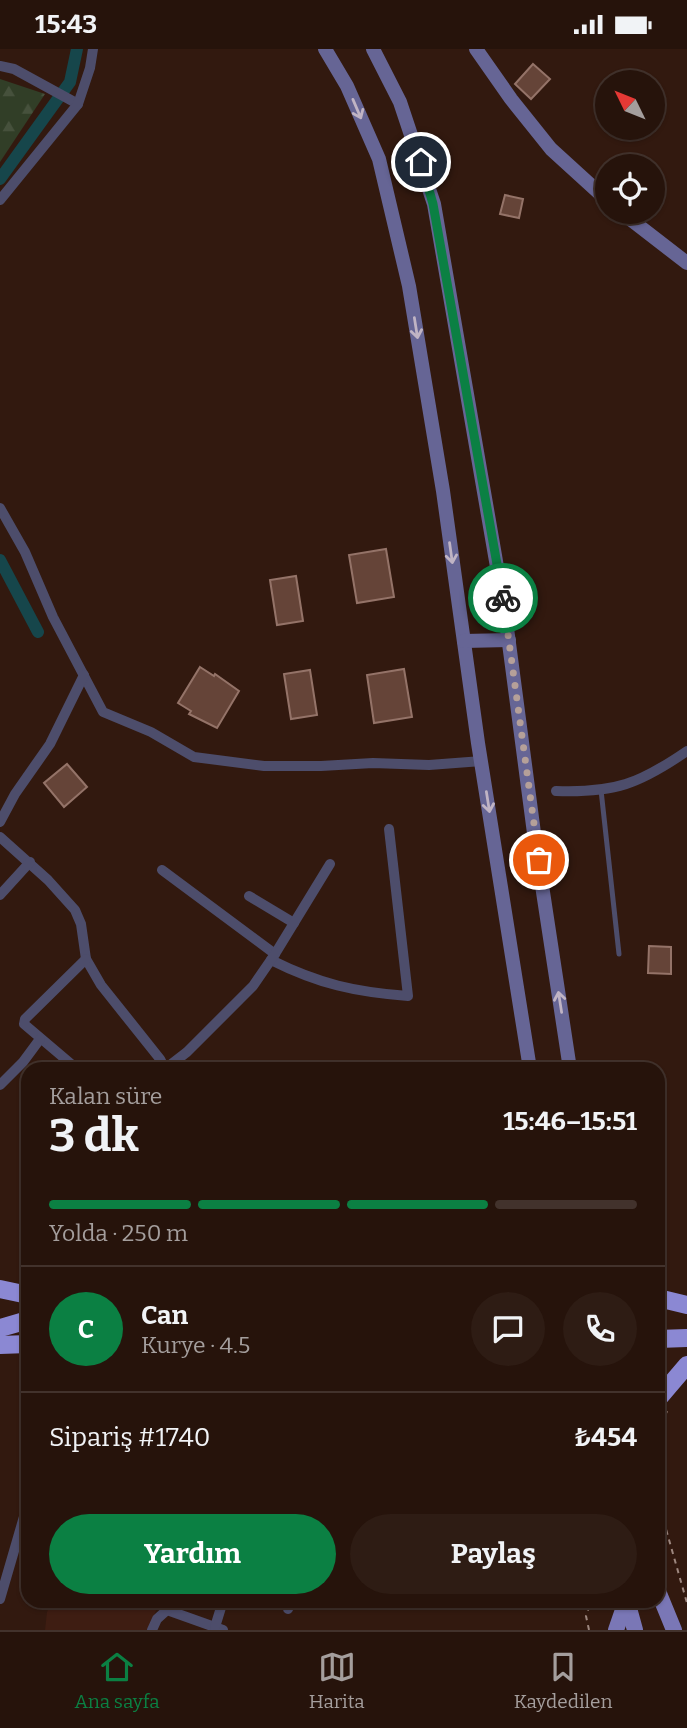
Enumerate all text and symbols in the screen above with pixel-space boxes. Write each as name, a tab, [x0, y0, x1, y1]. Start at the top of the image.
text: 15:43	[35, 9, 97, 40]
north arrow	[595, 70, 665, 140]
map controls	[595, 70, 665, 224]
one-way arrow	[351, 98, 364, 119]
pin	[391, 132, 451, 192]
icon: home	[402, 143, 440, 181]
button: locate	[595, 154, 665, 224]
one-way arrow	[410, 316, 423, 339]
one-way arrow	[445, 541, 458, 563]
courier	[468, 563, 538, 633]
icon: bike	[484, 579, 522, 617]
one-way arrow	[482, 790, 495, 813]
pin	[509, 830, 569, 890]
icon: bag	[520, 841, 558, 879]
one-way arrow	[554, 991, 567, 1014]
text: Kalan süre	[49, 1082, 162, 1110]
text: 15:46–15:51	[503, 1106, 637, 1137]
text: 3 dk	[49, 1108, 139, 1163]
text: Yolda · 250 m	[49, 1219, 188, 1247]
button: chat	[471, 1292, 545, 1366]
button: phone	[563, 1292, 637, 1366]
text: Can	[141, 1300, 188, 1331]
text: C	[78, 1314, 94, 1345]
text: Kurye · 4.5	[141, 1331, 250, 1359]
text: Sipariş #1740	[49, 1422, 210, 1453]
text: ₺454	[574, 1422, 637, 1453]
button: Yardım	[49, 1514, 336, 1594]
button: Paylaş	[350, 1514, 637, 1594]
tab: Ana sayfa	[75, 1648, 160, 1713]
tab: Harita	[309, 1648, 365, 1713]
tab: Kaydedilen	[514, 1648, 612, 1713]

